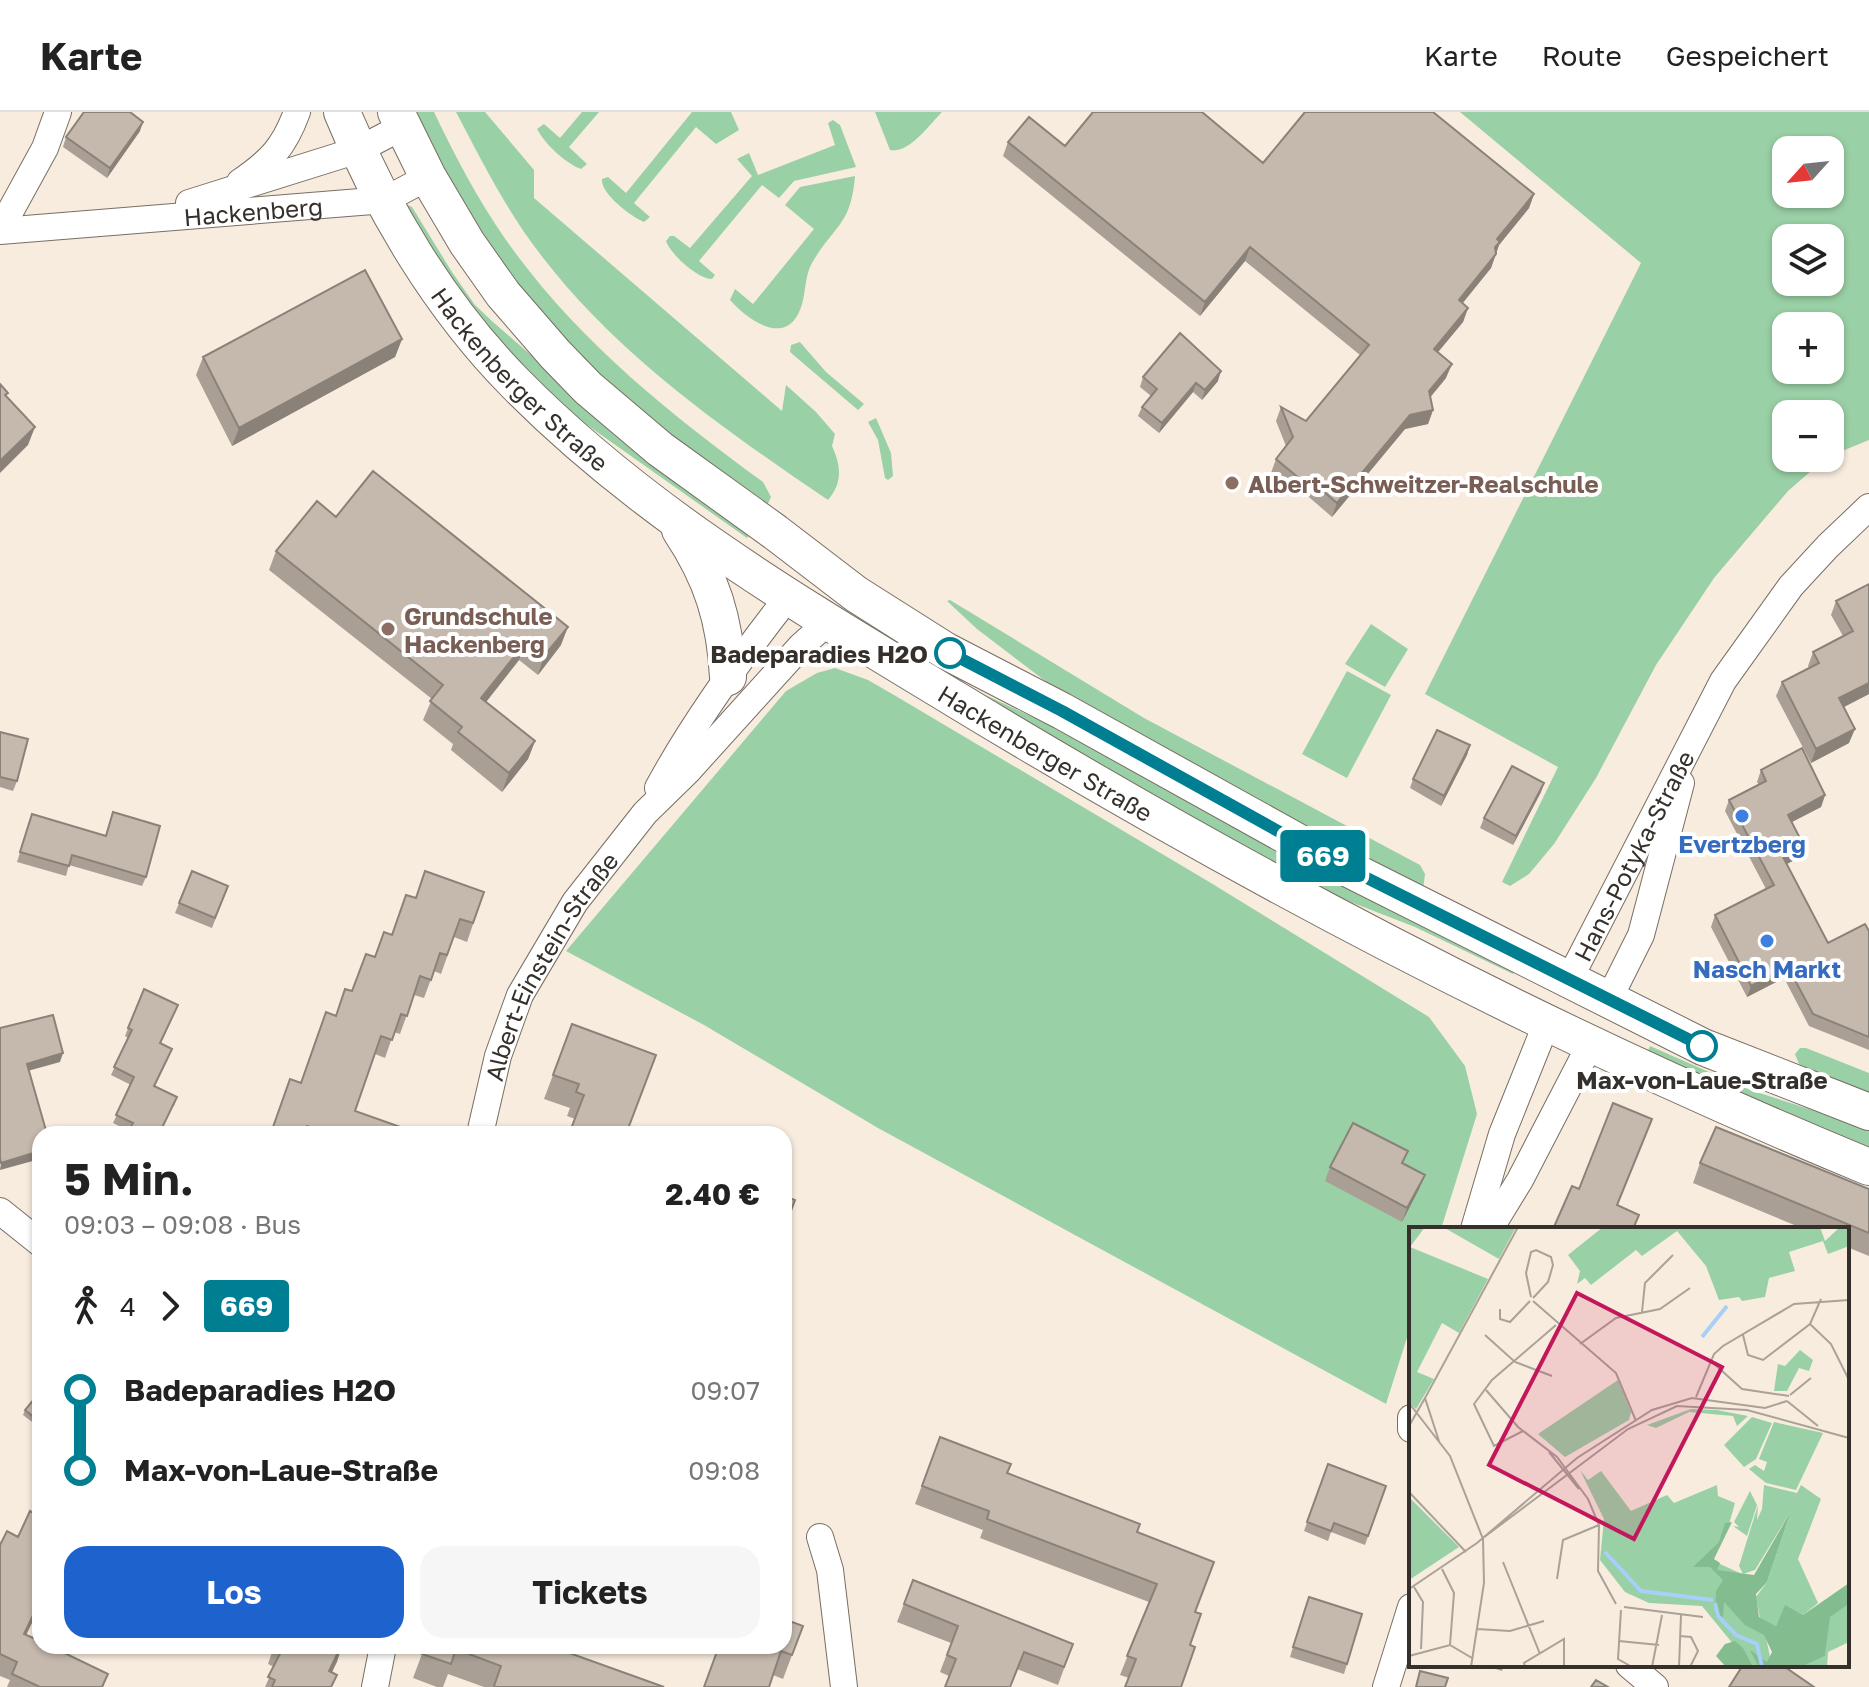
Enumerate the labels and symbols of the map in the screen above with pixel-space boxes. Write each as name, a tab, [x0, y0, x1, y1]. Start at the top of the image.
north arrow	[1772, 136, 1844, 208]
street label: Hackenberg	[183, 191, 324, 231]
street label: Hackenberger Straße	[426, 281, 615, 477]
place label: Albert-Schweitzer-Realschule	[1248, 469, 1599, 498]
marker: Albert-Schweitzer-Realschule	[1223, 474, 1241, 492]
place label: Grundschule Hackenberg	[404, 601, 553, 658]
marker: Grundschule Hackenberg	[379, 620, 397, 638]
marker: Badeparadies H2O	[935, 638, 965, 668]
place label: Badeparadies H2O	[710, 639, 928, 668]
street label: Hackenberger Straße	[933, 678, 1158, 827]
street label: Hans-Potyka-Straße	[1567, 745, 1699, 966]
marker: Evertzberg	[1733, 807, 1751, 825]
place label: Evertzberg	[1678, 829, 1806, 858]
line badge: 669	[1277, 830, 1369, 882]
street label: Albert-Einstein-Straße	[478, 846, 623, 1083]
marker: Nasch Markt	[1758, 932, 1776, 950]
place label: Nasch Markt	[1693, 954, 1841, 983]
marker: Max-von-Laue-Straße	[1687, 1031, 1717, 1061]
place label: Max-von-Laue-Straße	[1576, 1065, 1828, 1094]
inset map	[1409, 1227, 1849, 1667]

